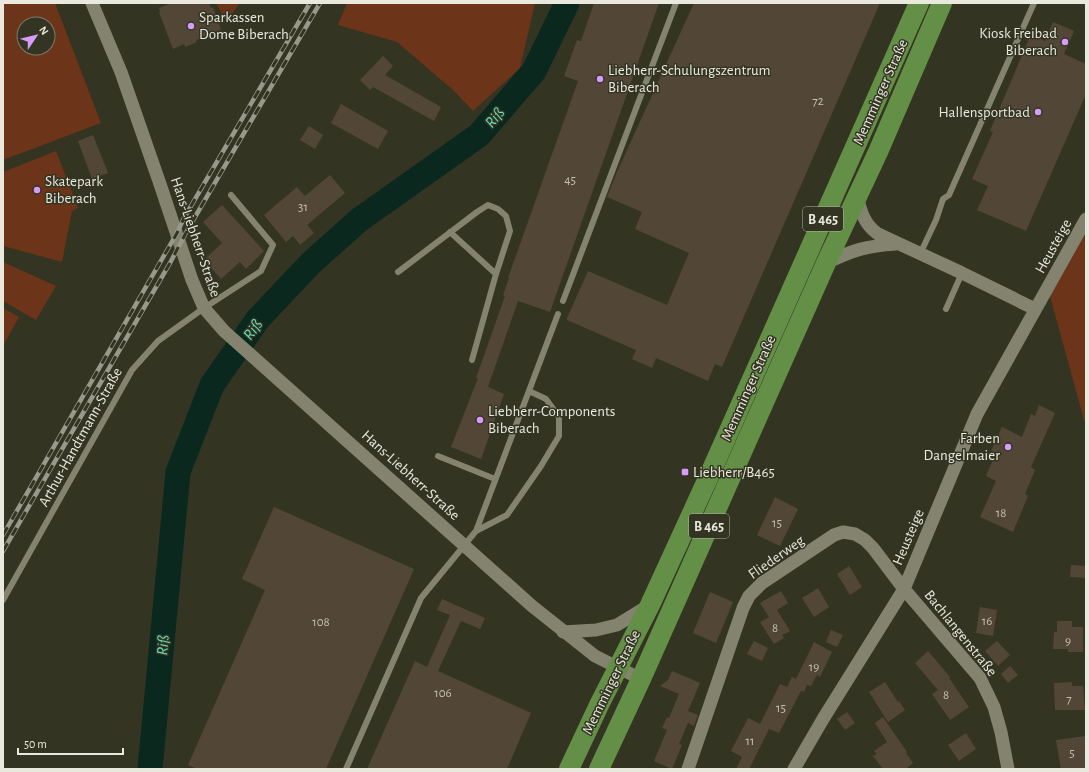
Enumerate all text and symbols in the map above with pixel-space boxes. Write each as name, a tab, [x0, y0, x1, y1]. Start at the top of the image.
place label: Sparkassen Dome Biberach	[199, 10, 289, 42]
north arrow	[16, 16, 56, 56]
marker: Sparkassen Dome Biberach	[186, 21, 196, 31]
text: N	[37, 24, 50, 37]
place label: Kiosk Freibad Biberach	[979, 26, 1057, 58]
street label: Memminger Straße	[850, 37, 911, 147]
marker: Kiosk Freibad Biberach	[1060, 37, 1070, 47]
place label: Liebherr-Schulungszentrum Biberach	[608, 63, 771, 95]
marker: Liebherr-Schulungszentrum Biberach	[595, 74, 605, 84]
house number: 72	[812, 95, 824, 108]
water label: Riß	[482, 104, 508, 131]
place label: Hallensportbad	[939, 105, 1030, 120]
marker: Hallensportbad	[1033, 107, 1043, 117]
place label: Skatepark Biberach	[45, 174, 103, 206]
house number: 45	[564, 174, 576, 187]
street label: Hans-Liebherr-Straße	[168, 175, 223, 299]
marker: Skatepark Biberach	[32, 185, 42, 195]
house number: 31	[298, 201, 308, 214]
road number: B 465	[803, 207, 843, 231]
street label: Heusteige	[1032, 217, 1074, 276]
water label: Riß	[240, 316, 266, 343]
street label: Memminger Straße	[718, 333, 779, 443]
street label: Arthur-Handtmann-Straße	[36, 365, 125, 509]
place label: Liebherr-Components Biberach	[488, 404, 615, 436]
marker: Liebherr-Components Biberach	[475, 415, 485, 425]
street label: Hans-Liebherr-Straße	[359, 428, 463, 523]
place label: Farben Dangelmaier	[924, 431, 1000, 463]
marker: Farben Dangelmaier	[1003, 442, 1013, 452]
place label: Liebherr/B465	[693, 465, 775, 480]
marker: Liebherr/B465	[680, 467, 690, 477]
street label: Heusteige	[890, 507, 927, 567]
house number: 18	[996, 507, 1006, 520]
road number: B 465	[689, 514, 729, 538]
house number: 15	[772, 517, 782, 530]
street label: Fliederweg	[746, 532, 808, 582]
street label: Bachlangenstraße	[921, 587, 1000, 679]
house number: 16	[982, 615, 992, 628]
house number: 108	[312, 616, 330, 629]
house number: 8	[772, 622, 778, 635]
street label: Memminger Straße	[580, 628, 643, 737]
water label: Riß	[154, 634, 172, 656]
house number: 9	[1065, 635, 1071, 648]
house number: 19	[809, 661, 819, 674]
house number: 106	[434, 687, 452, 700]
house number: 8	[943, 689, 949, 702]
house number: 7	[1066, 693, 1072, 706]
house number: 15	[776, 702, 786, 715]
scale bar	[18, 730, 123, 756]
house number: 11	[746, 735, 754, 748]
text: 50 m	[24, 738, 47, 750]
house number: 5	[1069, 747, 1075, 760]

